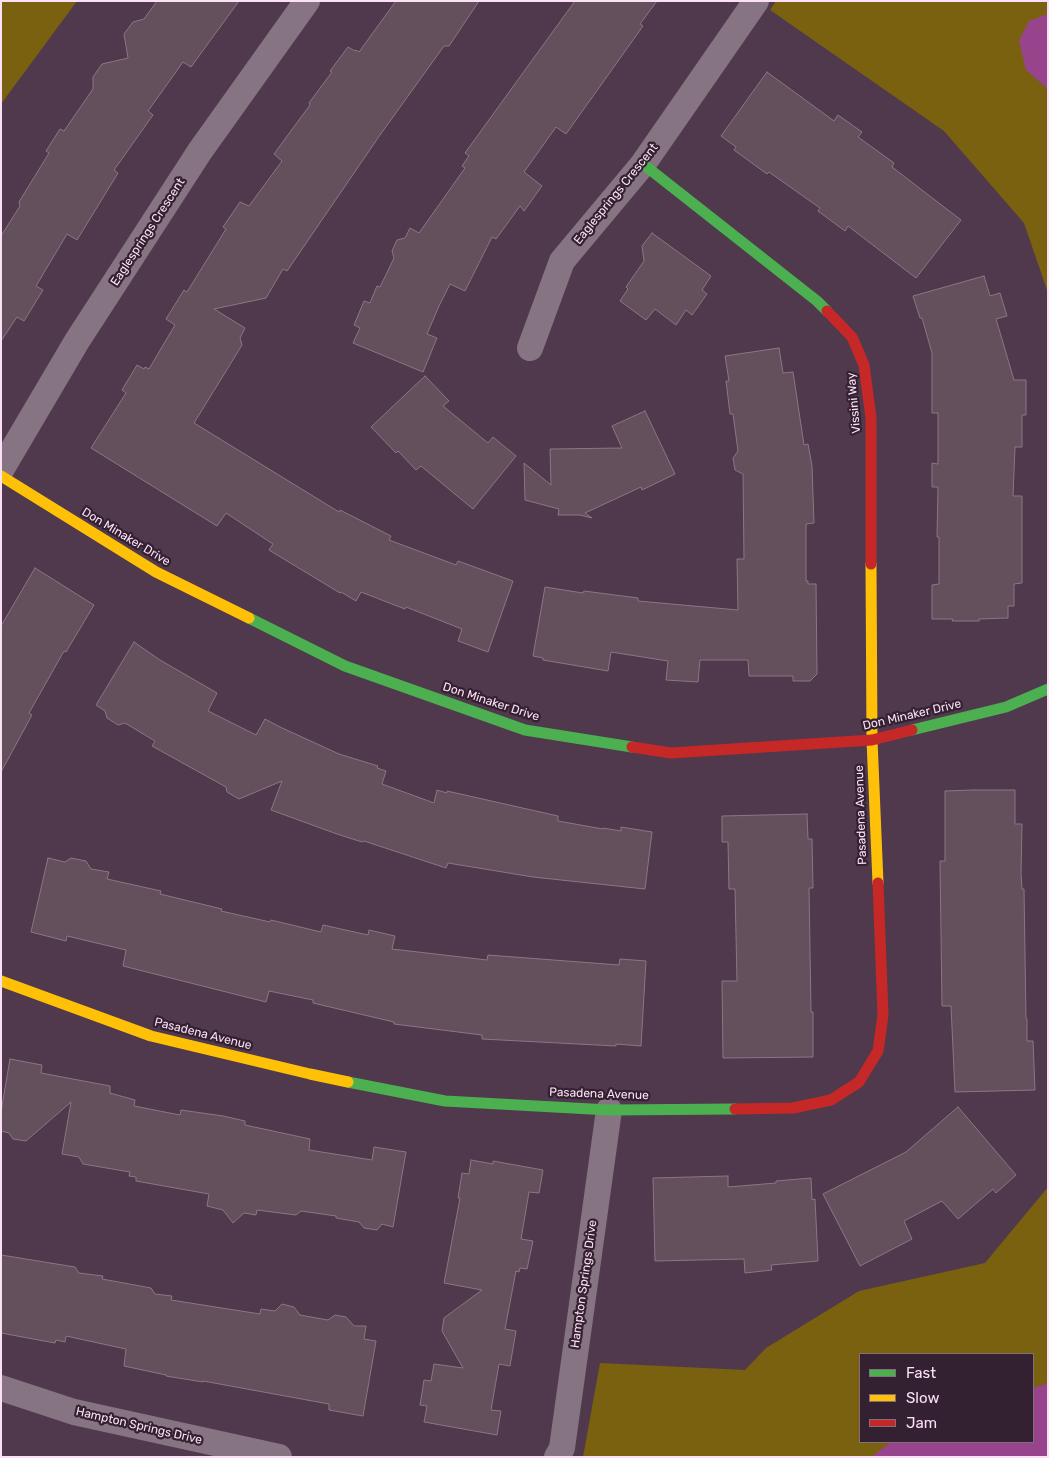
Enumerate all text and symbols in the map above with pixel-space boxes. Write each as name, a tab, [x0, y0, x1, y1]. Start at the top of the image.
street label: Eaglesprings Crescent	[571, 141, 661, 247]
street label: Eaglesprings Crescent	[108, 175, 188, 289]
street label: Vissini Way	[844, 372, 864, 434]
street label: Don Minaker Drive	[79, 505, 173, 569]
street label: Don Minaker Drive	[441, 680, 541, 724]
street label: Don Minaker Drive	[861, 697, 963, 733]
street label: Pasadena Avenue	[852, 765, 870, 865]
street label: Pasadena Avenue	[153, 1015, 253, 1053]
street label: Pasadena Avenue	[549, 1085, 649, 1103]
street label: Hampton Springs Drive	[568, 1219, 600, 1349]
legend	[859, 1353, 1034, 1443]
text: Fast	[906, 1364, 936, 1382]
text: Slow	[906, 1389, 939, 1407]
street label: Hampton Springs Drive	[74, 1404, 204, 1448]
text: Jam	[906, 1414, 937, 1432]

